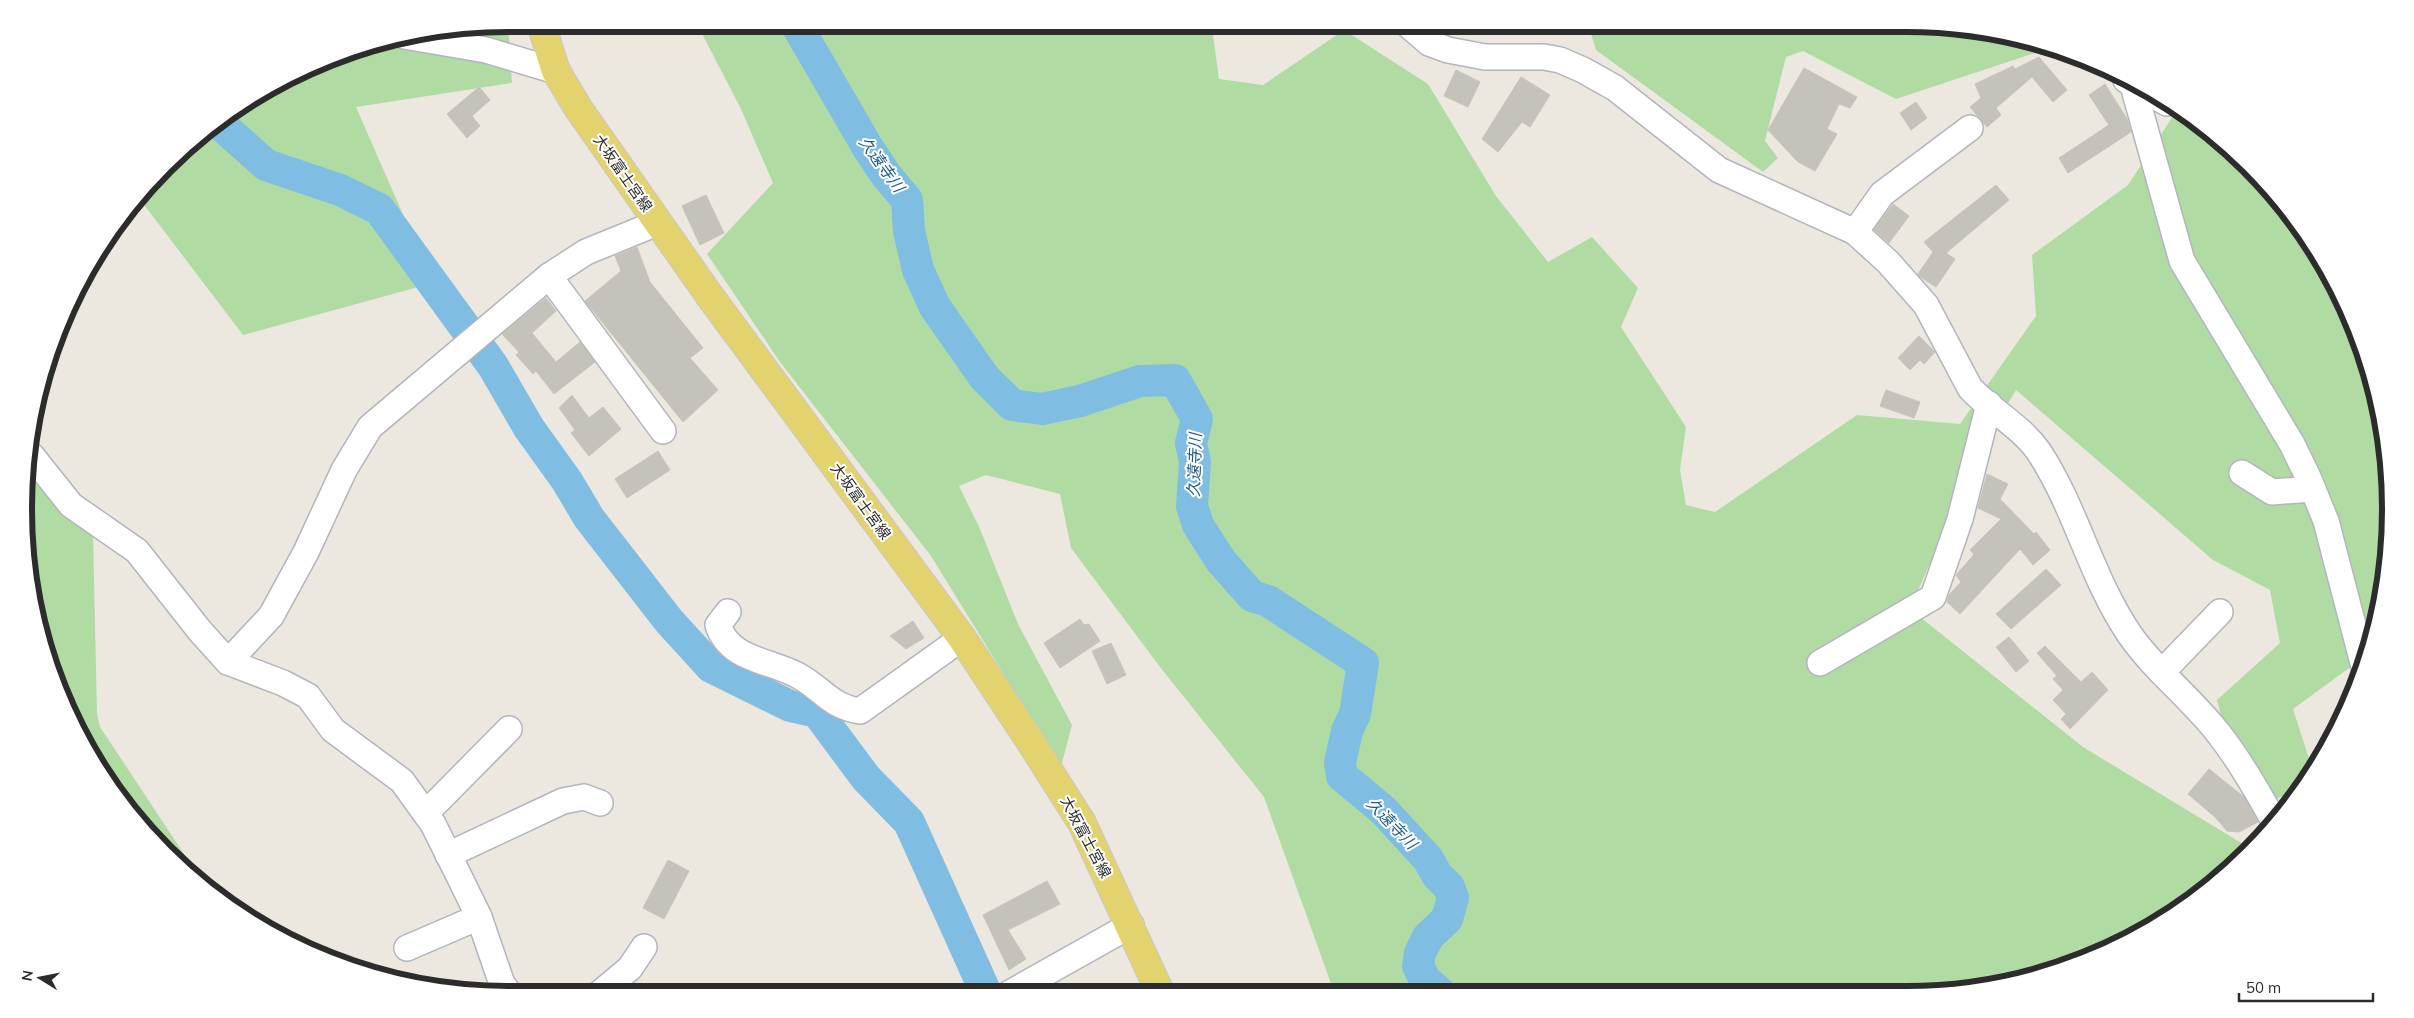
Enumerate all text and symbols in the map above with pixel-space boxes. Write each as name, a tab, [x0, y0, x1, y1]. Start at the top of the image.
street label: 大坂富士宮線	[589, 131, 657, 215]
water label: 久遠寺川	[855, 132, 910, 197]
water label: 久遠寺川	[1183, 431, 1205, 497]
street label: 大坂富士宮線	[827, 459, 895, 543]
street label: 大坂富士宮線	[1056, 793, 1116, 881]
water label: 久遠寺川	[1363, 793, 1423, 854]
north arrow	[15, 953, 65, 1003]
text: N	[17, 969, 37, 983]
scale bar	[2239, 970, 2373, 1002]
text: 50 m	[2246, 978, 2281, 997]

